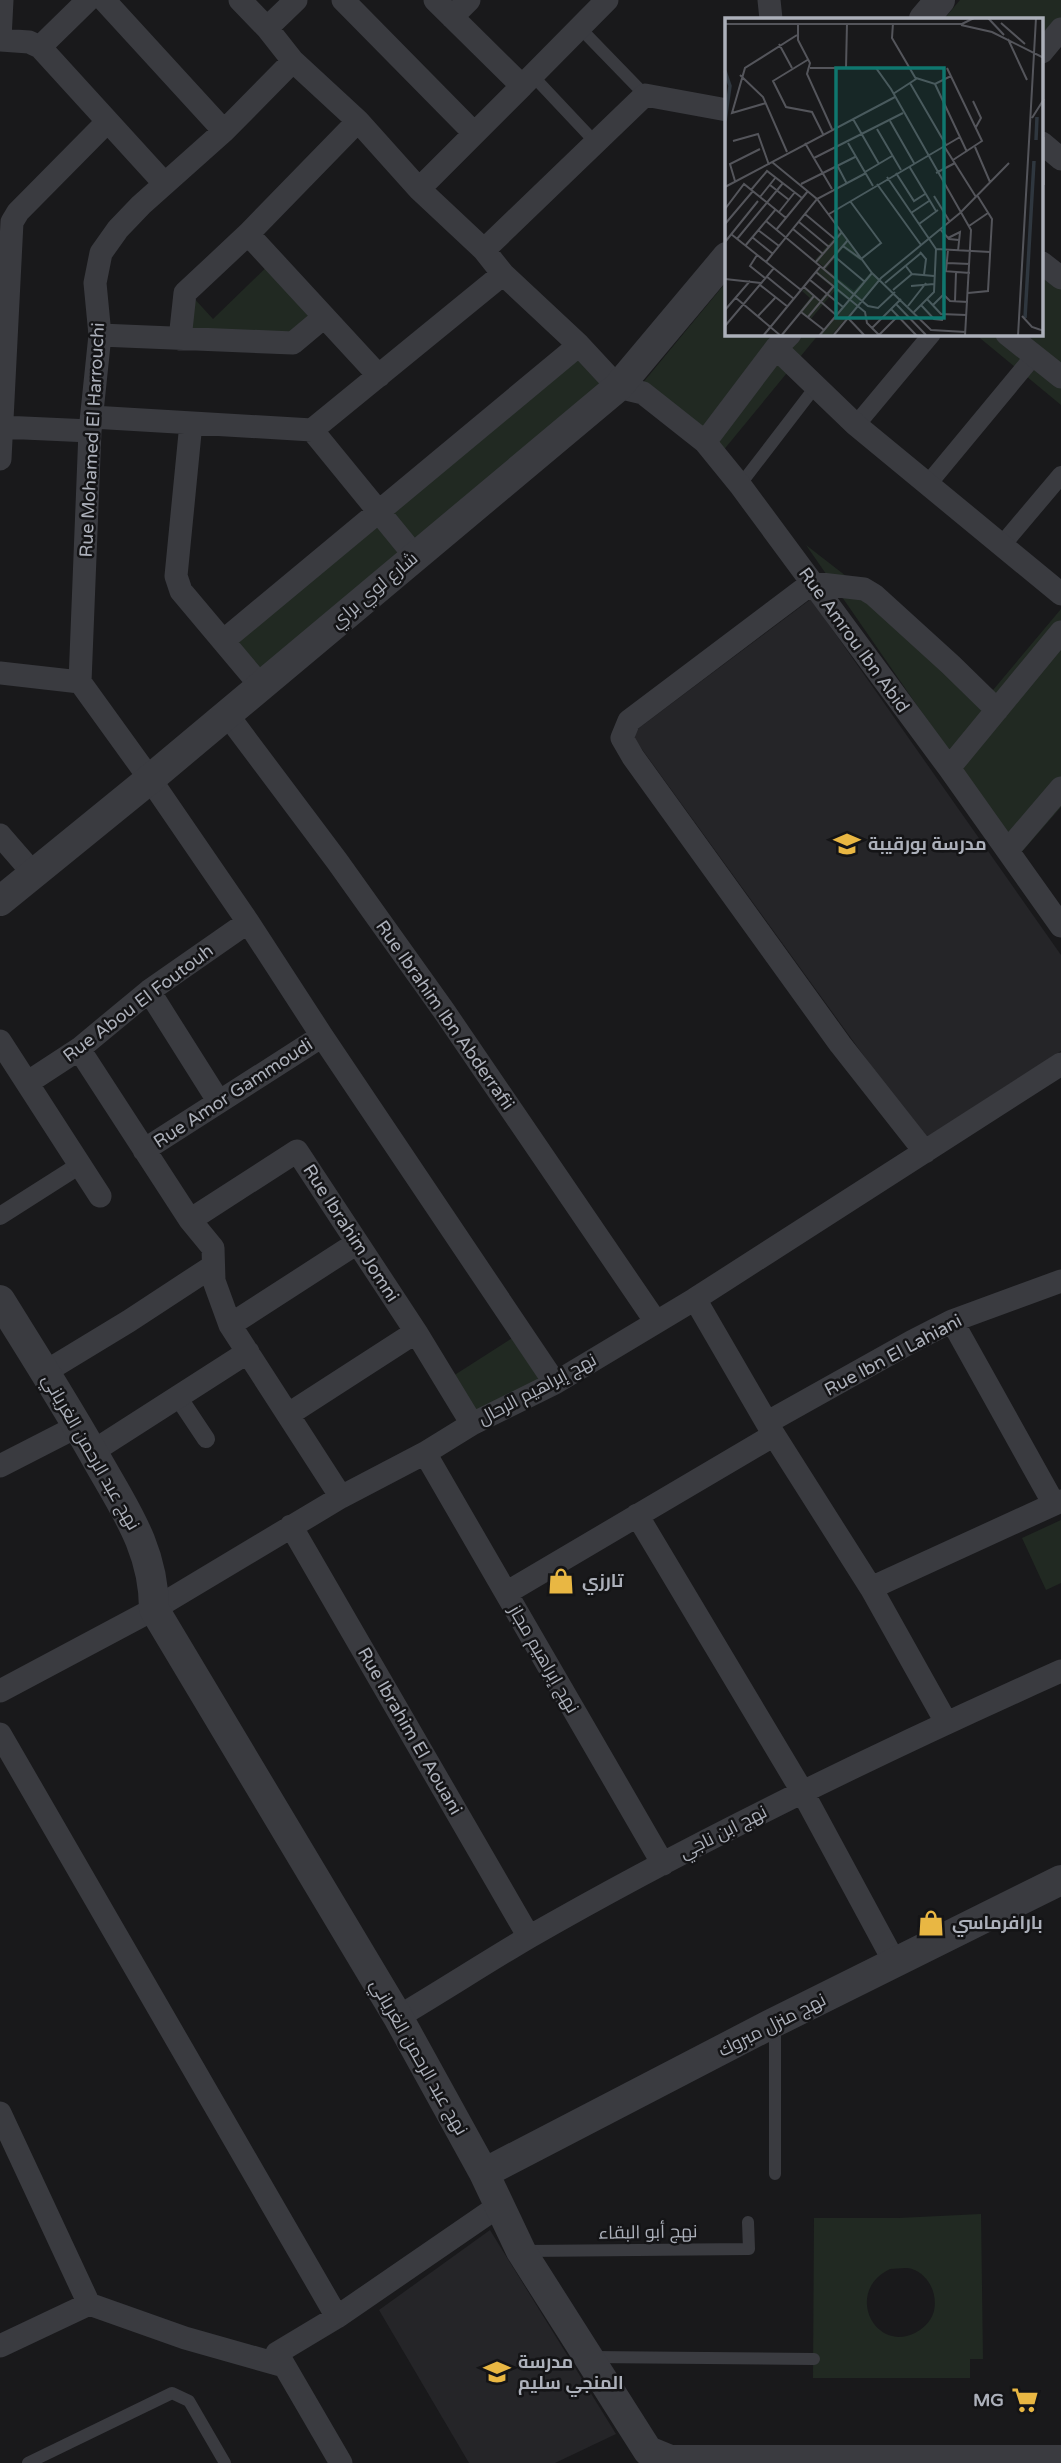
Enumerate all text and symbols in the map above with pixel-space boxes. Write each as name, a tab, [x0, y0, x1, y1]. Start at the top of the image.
inset map	[725, 18, 1044, 336]
street label: Rue Mohamed El Harrouchi	[75, 322, 109, 558]
street label: شارع لوي براي	[326, 547, 424, 635]
street label: Rue Amrou Ibn Abid	[794, 563, 914, 717]
school or university icon: مدرسة بورقيبة	[832, 829, 862, 859]
place label: مدرسة بورقيبة	[868, 833, 987, 855]
street label: Rue Ibrahim Ibn Abderrafii	[371, 916, 519, 1114]
street label: Rue Abou El Foutouh	[59, 939, 217, 1067]
street label: Rue Amor Gammoudi	[149, 1033, 317, 1153]
street label: Rue Ibrahim Jomni	[298, 1160, 404, 1306]
street label: Rue Ibn El Lahiani	[820, 1309, 966, 1401]
street label: نهج إبراهيم الرحال	[474, 1348, 601, 1430]
street label: نهج عبد الرحمن الغرياني	[35, 1370, 145, 1535]
shop icon: تارزي	[546, 1566, 576, 1596]
place label: تارزي	[582, 1570, 624, 1595]
street label: نهج إبراهيم مجاز	[503, 1600, 584, 1717]
street label: Rue Ibrahim El Aouani	[353, 1643, 467, 1819]
street label: نهج ابن ناجي	[675, 1800, 772, 1866]
shop icon: بارافرماسي	[916, 1908, 946, 1938]
place label: بارافرماسي	[952, 1912, 1043, 1937]
street label: نهج عبد الرحمن الغرياني	[363, 1975, 473, 2140]
street label: نهج منزل مبروك	[715, 1988, 830, 2062]
street label: نهج أبو البقاء	[598, 2220, 698, 2245]
place label: مدرسة المنجي سليم	[518, 2351, 624, 2398]
school or university icon: مدرسة المنجي سليم	[482, 2357, 512, 2387]
supermarket icon: MG	[1010, 2385, 1040, 2415]
place label: MG	[973, 2389, 1004, 2411]

